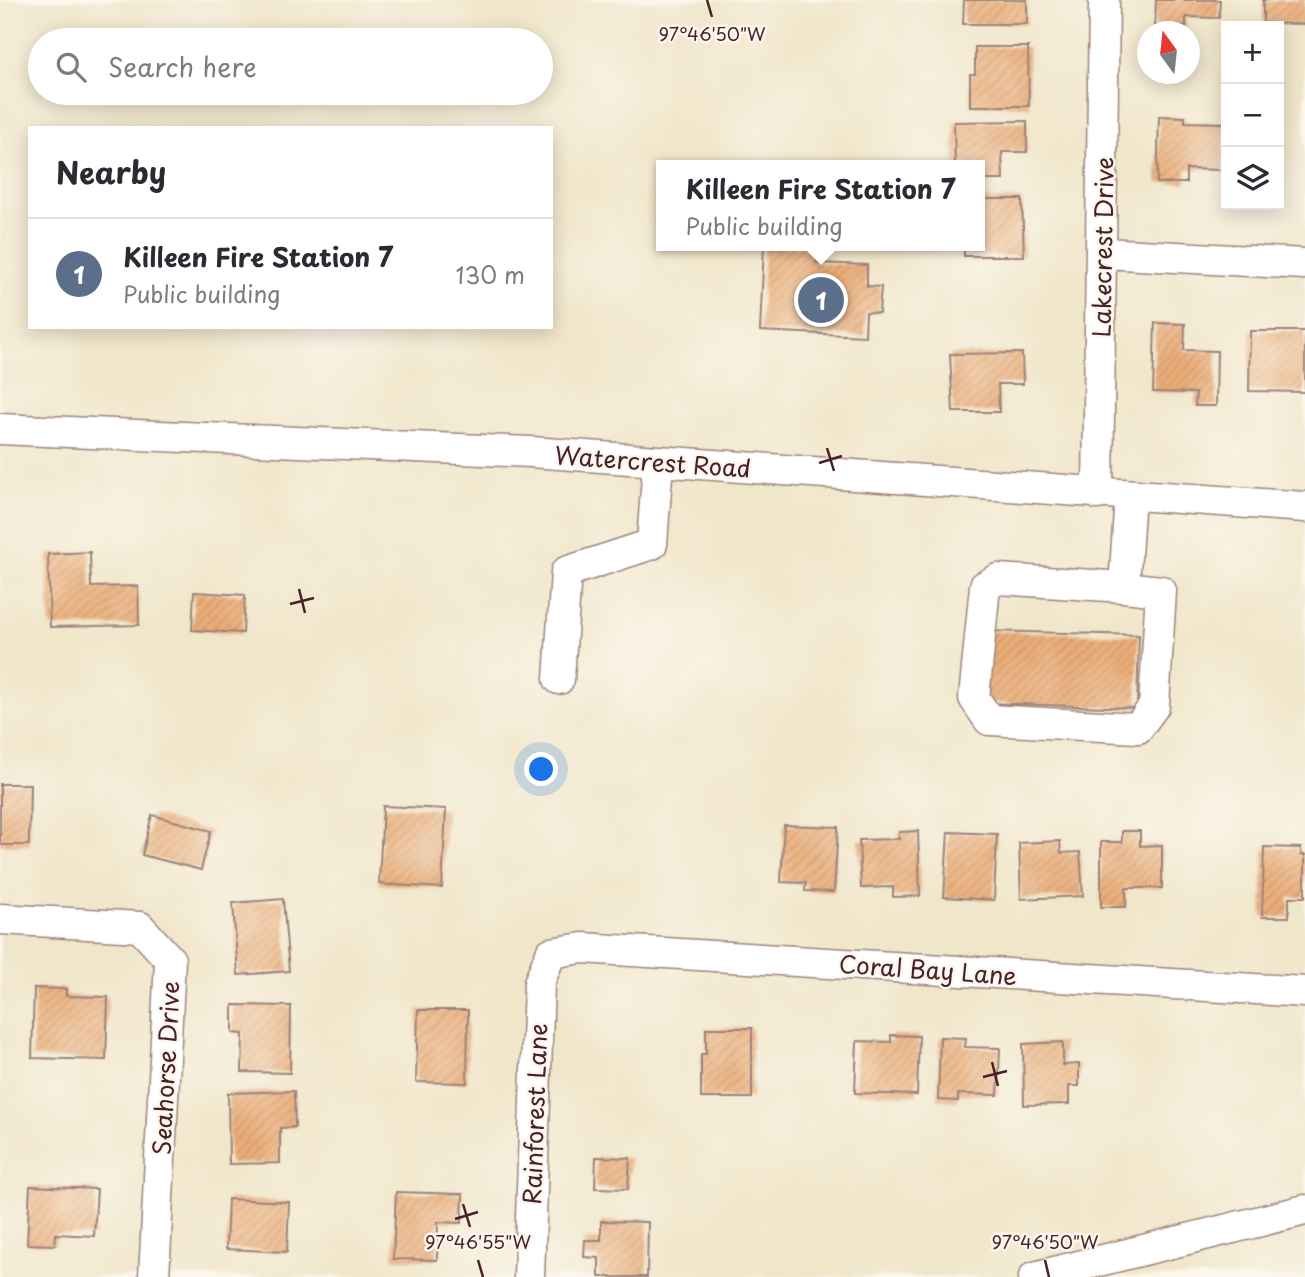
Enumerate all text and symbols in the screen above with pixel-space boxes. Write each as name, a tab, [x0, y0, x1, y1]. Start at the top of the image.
text: 97°46'50"W	[658, 20, 766, 47]
north arrow	[1137, 21, 1200, 84]
map controls	[1221, 21, 1284, 210]
button: +	[1221, 21, 1284, 84]
search box	[28, 28, 553, 105]
text: Search here	[108, 47, 257, 86]
icon: search	[52, 48, 90, 86]
button: −	[1221, 84, 1284, 147]
button: layers	[1221, 147, 1284, 210]
text: Nearby	[56, 149, 166, 194]
street label: Lakecrest Drive	[1082, 156, 1122, 338]
popup	[656, 160, 985, 251]
text: Killeen Fire Station 7	[685, 169, 956, 208]
text: Public building	[685, 208, 843, 243]
text: Killeen Fire Station 7	[123, 237, 393, 276]
text: 1	[74, 257, 85, 292]
text: 130 m	[455, 257, 525, 292]
pin: 1	[798, 274, 844, 326]
text: Public building	[123, 276, 280, 311]
street label: Watercrest Road	[554, 436, 752, 486]
your location	[524, 752, 558, 786]
street label: Coral Bay Lane	[838, 945, 1018, 993]
street label: Seahorse Drive	[142, 980, 188, 1156]
street label: Rainforest Lane	[513, 1023, 555, 1205]
text: 97°46'55"W	[425, 1228, 531, 1255]
text: 97°46'50"W	[991, 1228, 1099, 1255]

